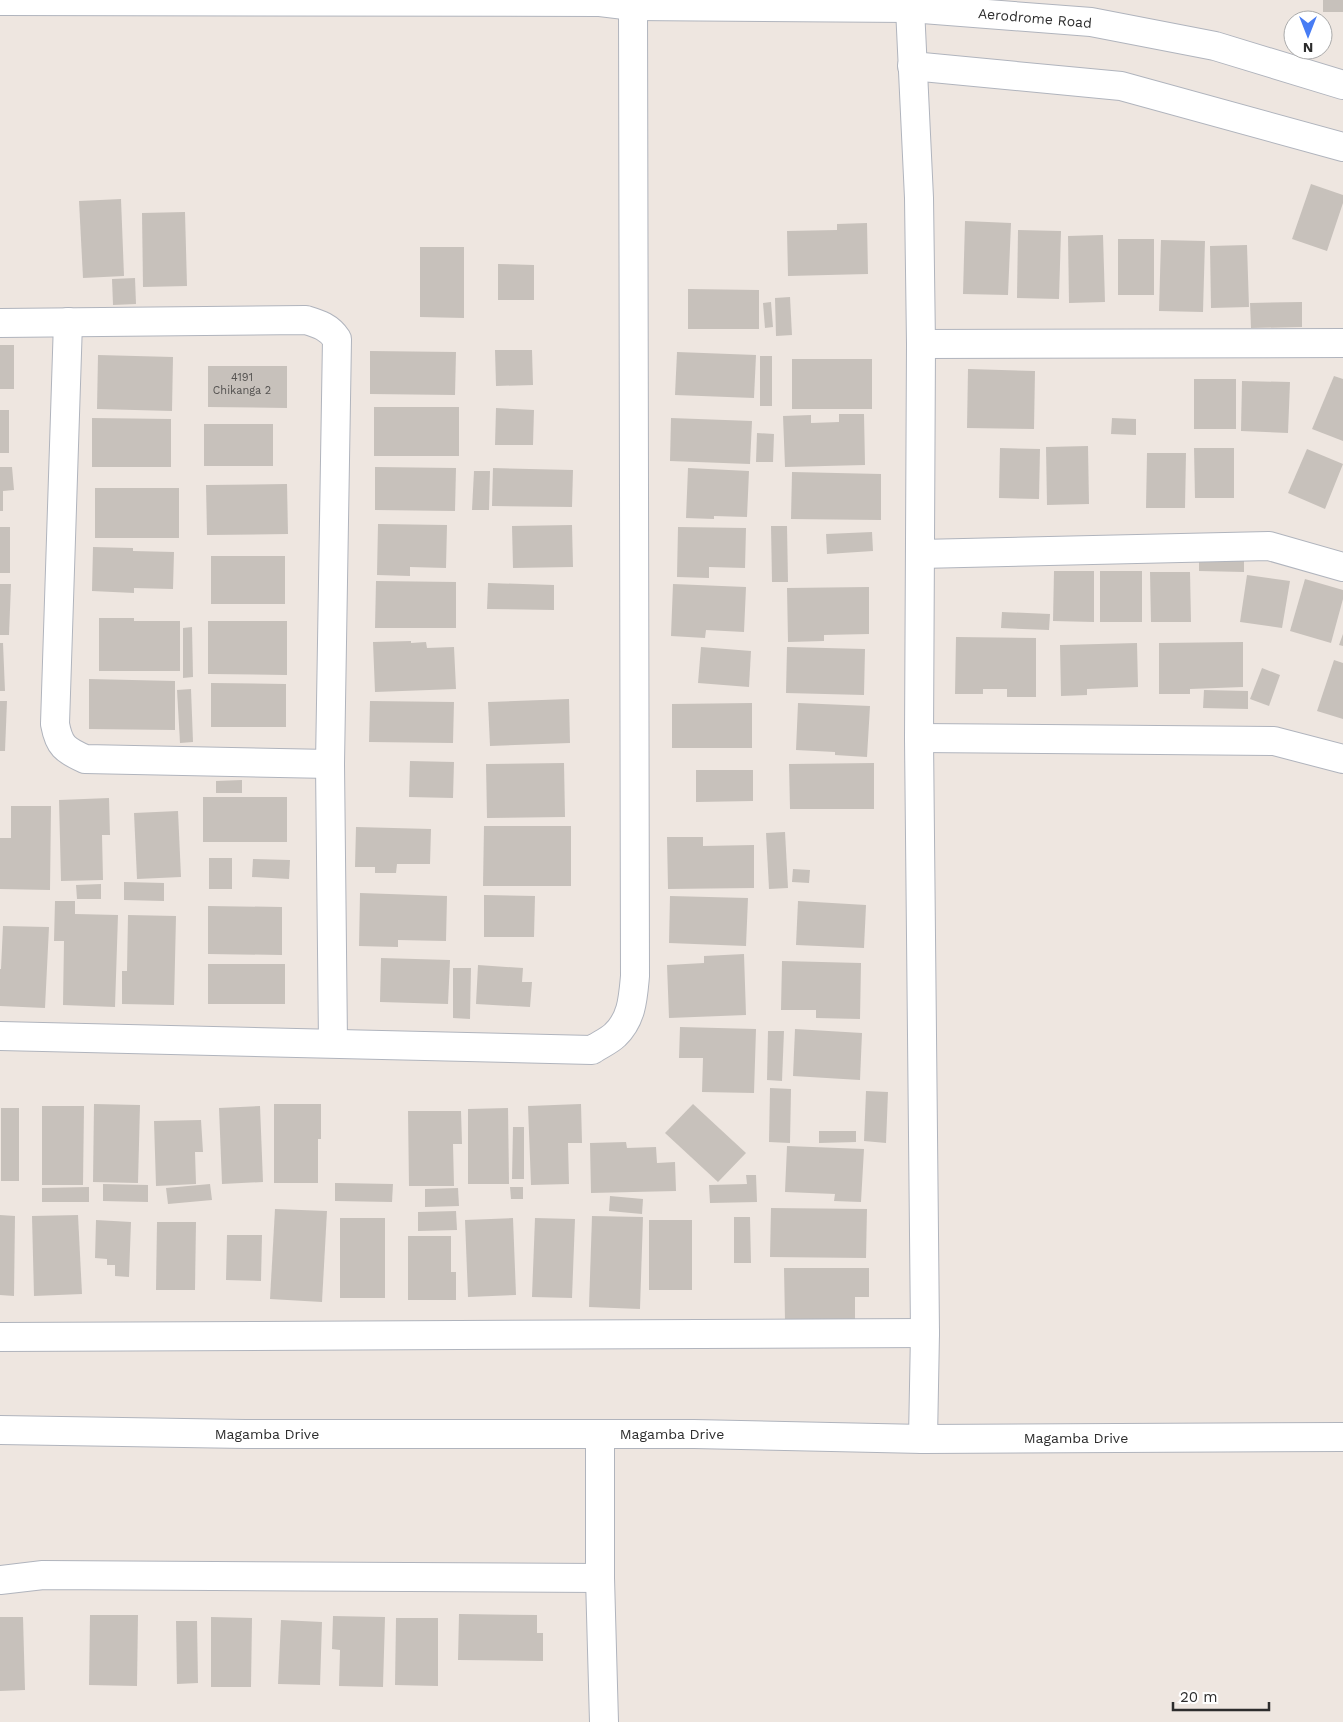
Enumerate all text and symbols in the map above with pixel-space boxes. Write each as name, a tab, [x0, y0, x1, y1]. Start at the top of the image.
street label: Aerodrome Road	[977, 5, 1093, 31]
north arrow	[1283, 10, 1333, 60]
text: N	[1303, 40, 1313, 56]
house number: 4191 Chikanga 2	[213, 371, 271, 397]
street label: Magamba Drive	[215, 1426, 319, 1442]
street label: Magamba Drive	[620, 1426, 724, 1442]
street label: Magamba Drive	[1024, 1430, 1128, 1446]
scale bar	[1173, 1680, 1269, 1712]
text: 20 m	[1180, 1688, 1218, 1706]

